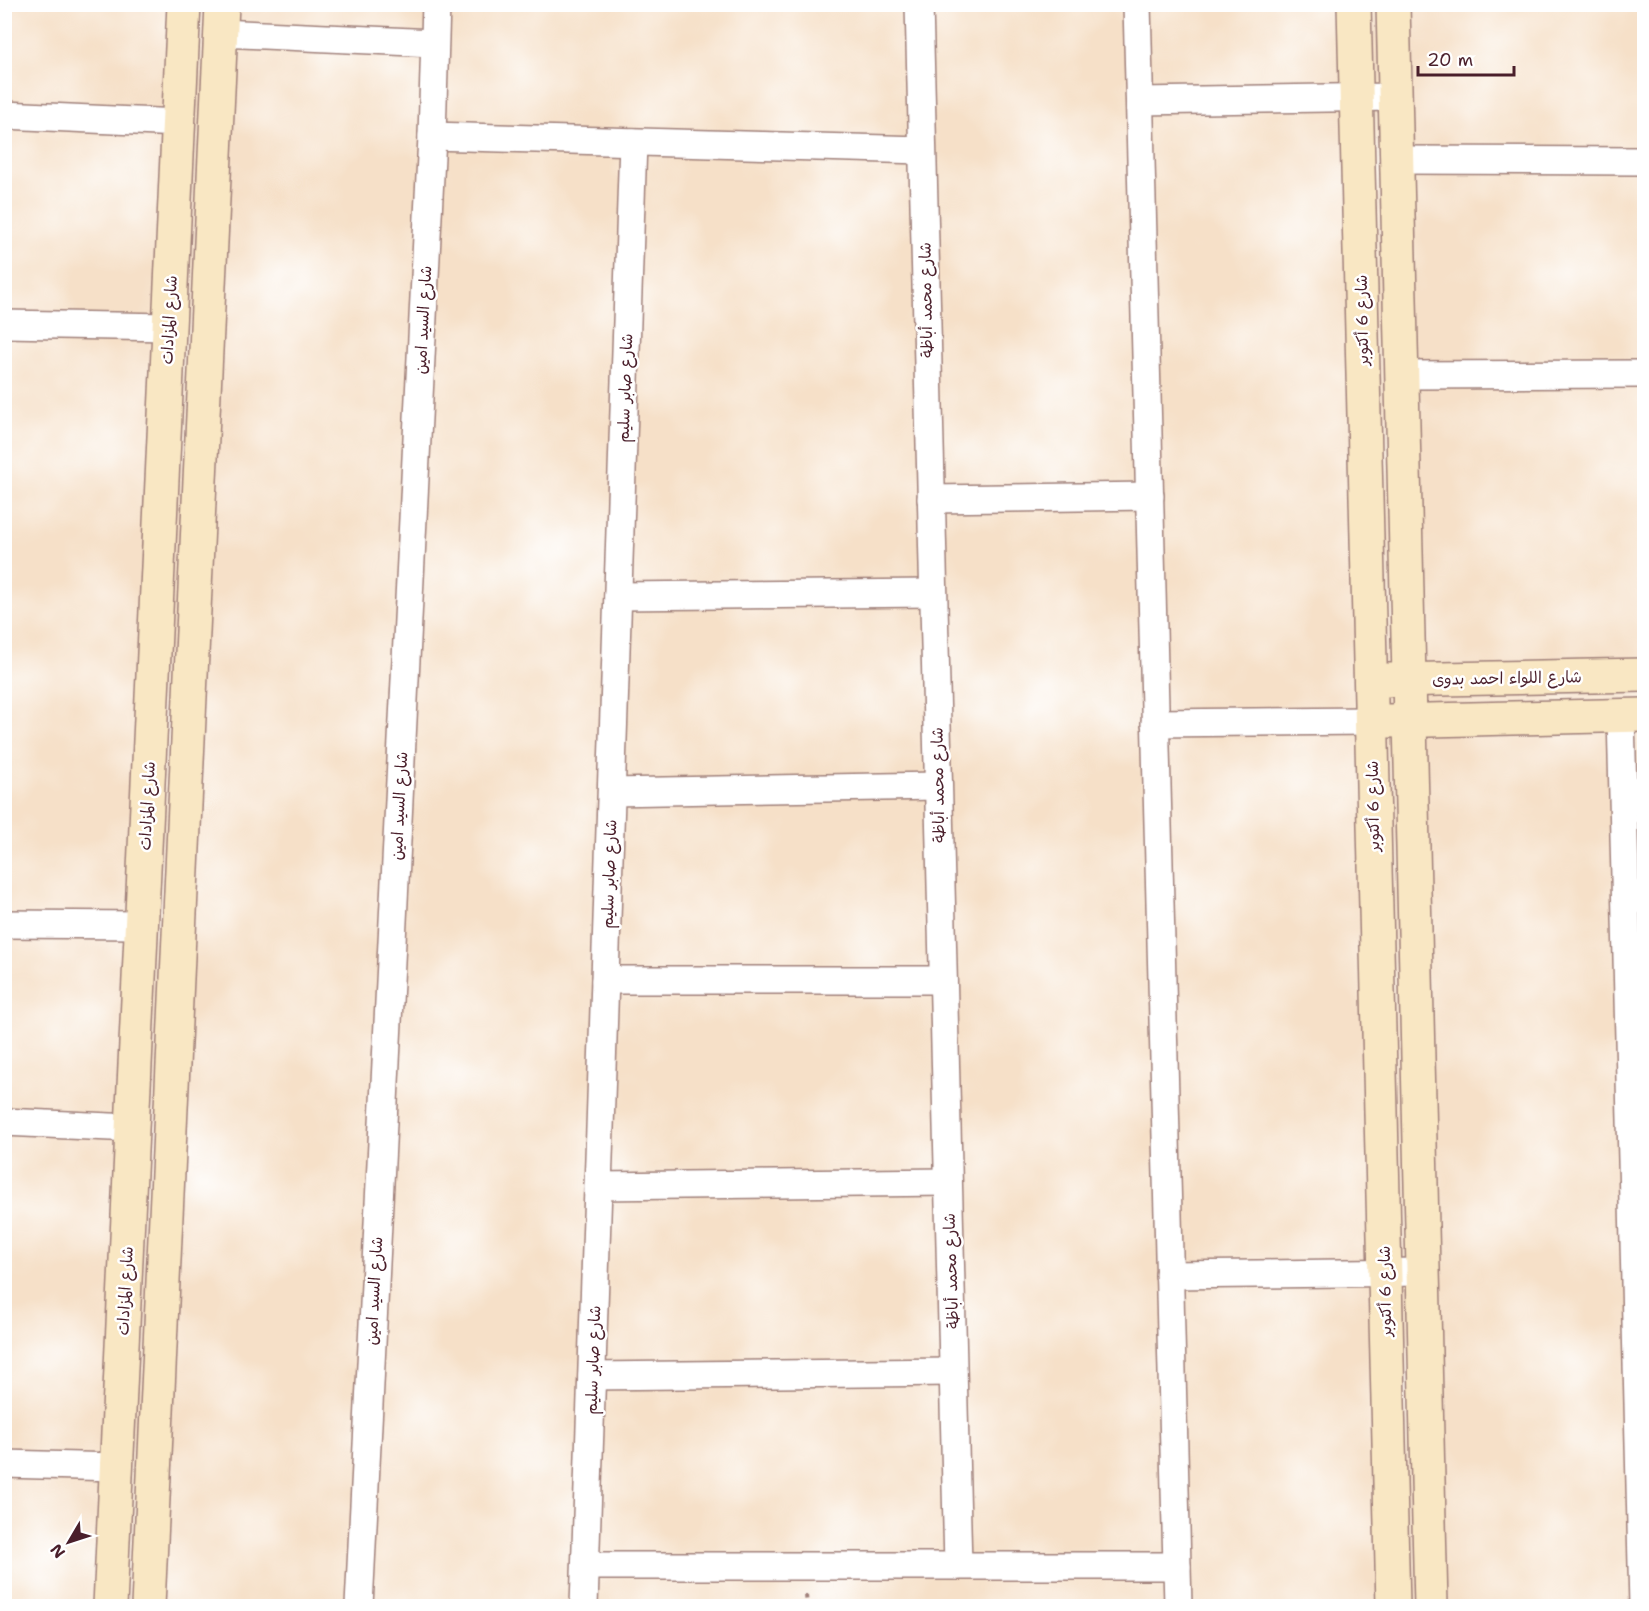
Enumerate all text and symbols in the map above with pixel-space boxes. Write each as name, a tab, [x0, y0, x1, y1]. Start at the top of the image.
scale bar	[1418, 39, 1514, 77]
text: 20 m	[1427, 48, 1473, 72]
street label: شارع محمد أباظة	[914, 242, 939, 358]
street label: شارع السيد امين	[410, 265, 437, 375]
street label: شارع 6 أكتوبر	[1351, 274, 1374, 368]
street label: شارع المزادات	[156, 275, 183, 365]
street label: شارع صابر سليم	[613, 333, 639, 443]
street label: شارع اللواء احمد بدوى	[1432, 666, 1582, 691]
street label: شارع محمد أباظة	[926, 727, 951, 843]
street label: شارع السيد امين	[386, 751, 413, 861]
street label: شارع 6 أكتوبر	[1362, 760, 1385, 854]
street label: شارع المزادات	[134, 761, 161, 851]
street label: شارع صابر سليم	[597, 819, 623, 929]
street label: شارع محمد أباظة	[938, 1213, 965, 1329]
street label: شارع السيد امين	[361, 1236, 388, 1346]
street label: شارع 6 أكتوبر	[1374, 1245, 1397, 1339]
street label: شارع المزادات	[112, 1246, 139, 1336]
street label: شارع صابر سليم	[581, 1305, 607, 1415]
north arrow	[39, 1512, 99, 1572]
text: N	[46, 1540, 70, 1563]

